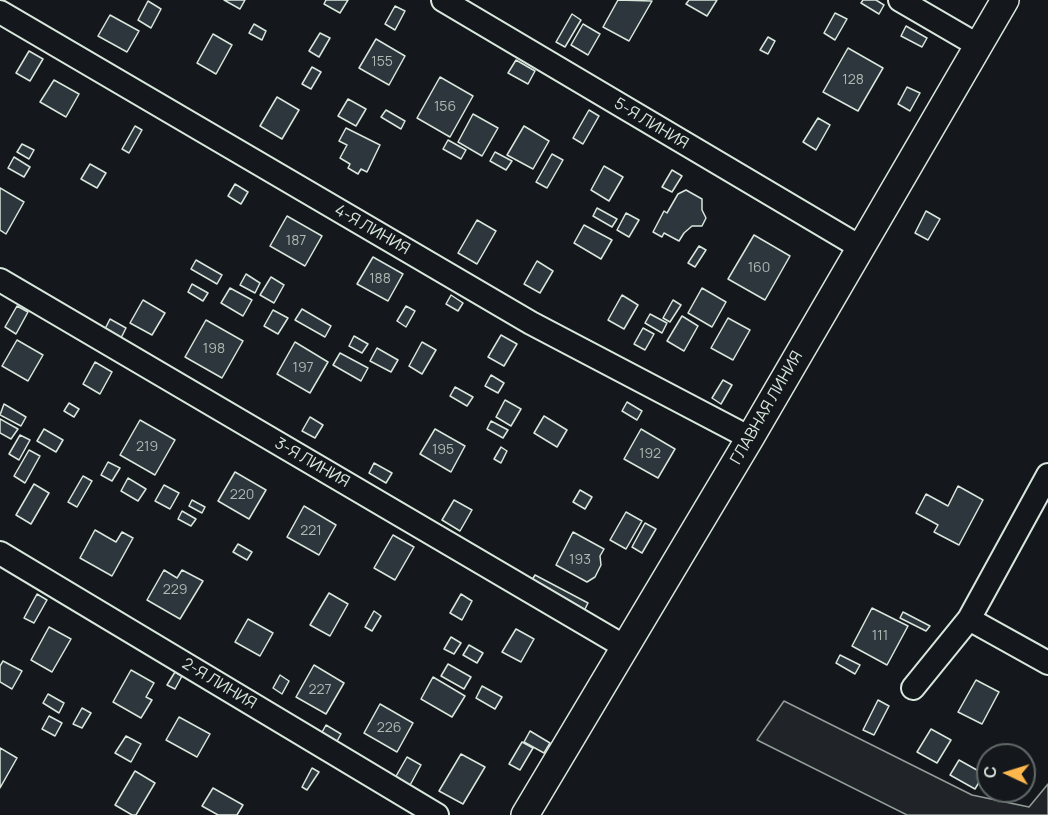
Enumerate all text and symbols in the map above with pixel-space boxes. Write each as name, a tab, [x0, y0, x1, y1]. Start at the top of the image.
house number: 155	[371, 54, 393, 70]
house number: 128	[842, 72, 864, 88]
street label: 5-Я ЛИНИЯ	[610, 94, 692, 154]
house number: 156	[434, 99, 456, 115]
street label: 4-Я ЛИНИЯ	[331, 201, 413, 259]
house number: 187	[286, 233, 306, 249]
house number: 160	[748, 260, 770, 276]
house number: 188	[369, 271, 391, 287]
house number: 198	[203, 341, 225, 357]
street label: ГЛАВНАЯ ЛИНИЯ	[727, 348, 807, 468]
house number: 197	[293, 360, 313, 376]
street label: 3-Я ЛИНИЯ	[271, 434, 353, 492]
house number: 219	[136, 439, 158, 455]
house number: 195	[432, 442, 454, 458]
house number: 192	[639, 446, 661, 462]
house number: 220	[230, 487, 254, 503]
house number: 221	[300, 523, 322, 539]
house number: 193	[569, 552, 591, 568]
house number: 229	[163, 582, 187, 598]
house number: 111	[872, 628, 888, 644]
street label: 2-Я ЛИНИЯ	[178, 654, 260, 714]
house number: 227	[309, 682, 331, 698]
house number: 226	[377, 720, 401, 736]
north arrow	[976, 743, 1036, 803]
text: С	[979, 765, 1001, 779]

